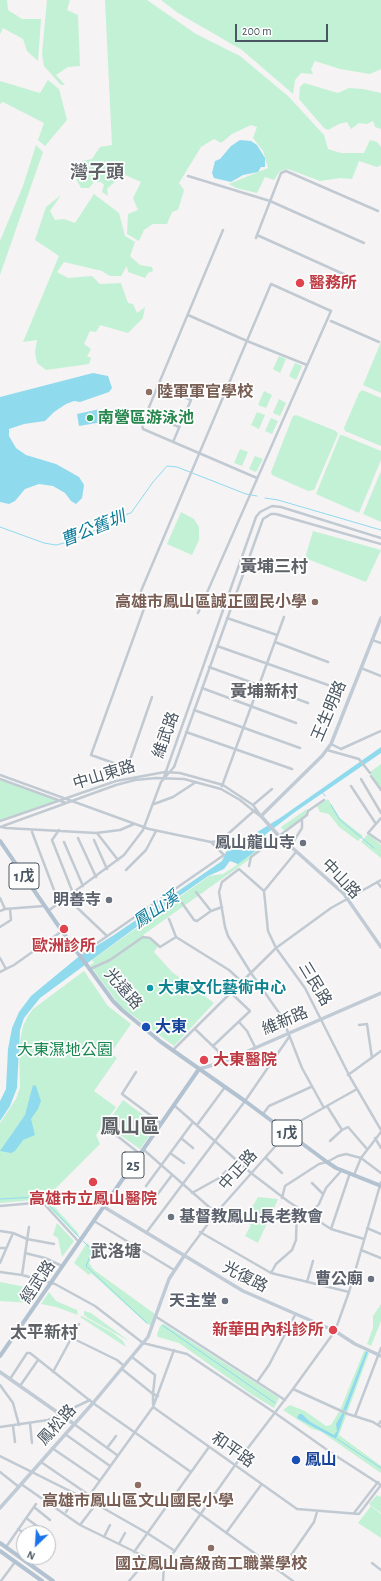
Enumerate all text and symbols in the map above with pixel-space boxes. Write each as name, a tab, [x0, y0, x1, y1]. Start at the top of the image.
scale bar	[237, 16, 330, 42]
text: 200 m	[242, 25, 272, 37]
district label: 灣子頭	[70, 162, 124, 184]
place label: 醫務所	[309, 273, 357, 293]
marker: 醫務所	[294, 277, 306, 289]
place label: 陸軍軍官學校	[157, 382, 253, 402]
marker: 陸軍軍官學校	[144, 387, 154, 397]
place label: 南營區游泳池	[98, 408, 194, 428]
marker: 南營區游泳池	[85, 413, 95, 423]
water label: 曹公舊圳	[58, 507, 128, 551]
district label: 黃埔三村	[240, 557, 308, 577]
place label: 高雄市鳳山區誠正國民小學	[115, 592, 307, 612]
marker: 高雄市鳳山區誠正國民小學	[310, 597, 320, 607]
street label: 王生明路	[308, 678, 350, 744]
district label: 黃埔新村	[230, 682, 298, 702]
street label: 維武路	[149, 709, 183, 761]
street label: 中山東路	[71, 756, 137, 794]
place label: 鳳山龍山寺	[215, 833, 295, 853]
marker: 鳳山龍山寺	[298, 838, 308, 848]
street label: 中山路	[317, 855, 365, 903]
road number: 1戊	[9, 863, 39, 889]
water label: 鳳山溪	[129, 887, 183, 933]
place label: 明善寺	[53, 890, 101, 910]
marker: 明善寺	[104, 895, 114, 905]
marker: 歐洲診所	[58, 923, 70, 935]
place label: 歐洲診所	[32, 936, 96, 956]
street label: 三民路	[294, 958, 336, 1010]
street label: 光遠路	[100, 965, 146, 1013]
place label: 大東文化藝術中心	[158, 978, 286, 998]
marker: 大東文化藝術中心	[145, 983, 155, 993]
street label: 維新路	[259, 1003, 311, 1039]
place label: 大東	[155, 1017, 187, 1037]
marker: 大東	[140, 1021, 152, 1033]
park label: 大東濕地公園	[17, 1040, 113, 1060]
place label: 大東醫院	[213, 1050, 277, 1070]
marker: 大東醫院	[198, 1054, 210, 1066]
district label: 鳳山區	[100, 1115, 160, 1139]
road number: 1戊	[272, 1120, 302, 1146]
street label: 中正路	[215, 1146, 261, 1194]
road number: 25	[122, 1152, 144, 1178]
marker: 高雄市立鳳山醫院	[87, 1176, 99, 1188]
place label: 高雄市立鳳山醫院	[29, 1189, 157, 1209]
place label: 基督教鳳山長老教會	[179, 1207, 323, 1227]
marker: 基督教鳳山長老教會	[166, 1212, 176, 1222]
district label: 武洛塘	[91, 1242, 141, 1262]
street label: 經武路	[17, 1257, 59, 1307]
street label: 光復路	[219, 1258, 271, 1296]
place label: 曹公廟	[315, 1269, 363, 1289]
marker: 曹公廟	[366, 1274, 376, 1284]
place label: 天主堂	[169, 1291, 217, 1311]
marker: 天主堂	[220, 1296, 230, 1306]
place label: 新華田內科診所	[212, 1320, 324, 1340]
district label: 太平新村	[10, 1323, 78, 1343]
marker: 新華田內科診所	[327, 1324, 339, 1336]
street label: 鳳松路	[34, 1401, 80, 1449]
street label: 和平路	[208, 1428, 258, 1472]
place label: 鳳山	[305, 1450, 337, 1470]
marker: 鳳山	[290, 1454, 302, 1466]
marker: 高雄市鳳山區文山國民小學	[133, 1480, 143, 1490]
place label: 高雄市鳳山區文山國民小學	[42, 1491, 234, 1511]
north arrow	[16, 1525, 56, 1565]
marker: 國立鳳山高級商工職業學校	[206, 1543, 216, 1553]
text: N	[25, 1549, 37, 1562]
place label: 國立鳳山高級商工職業學校	[115, 1554, 307, 1574]

